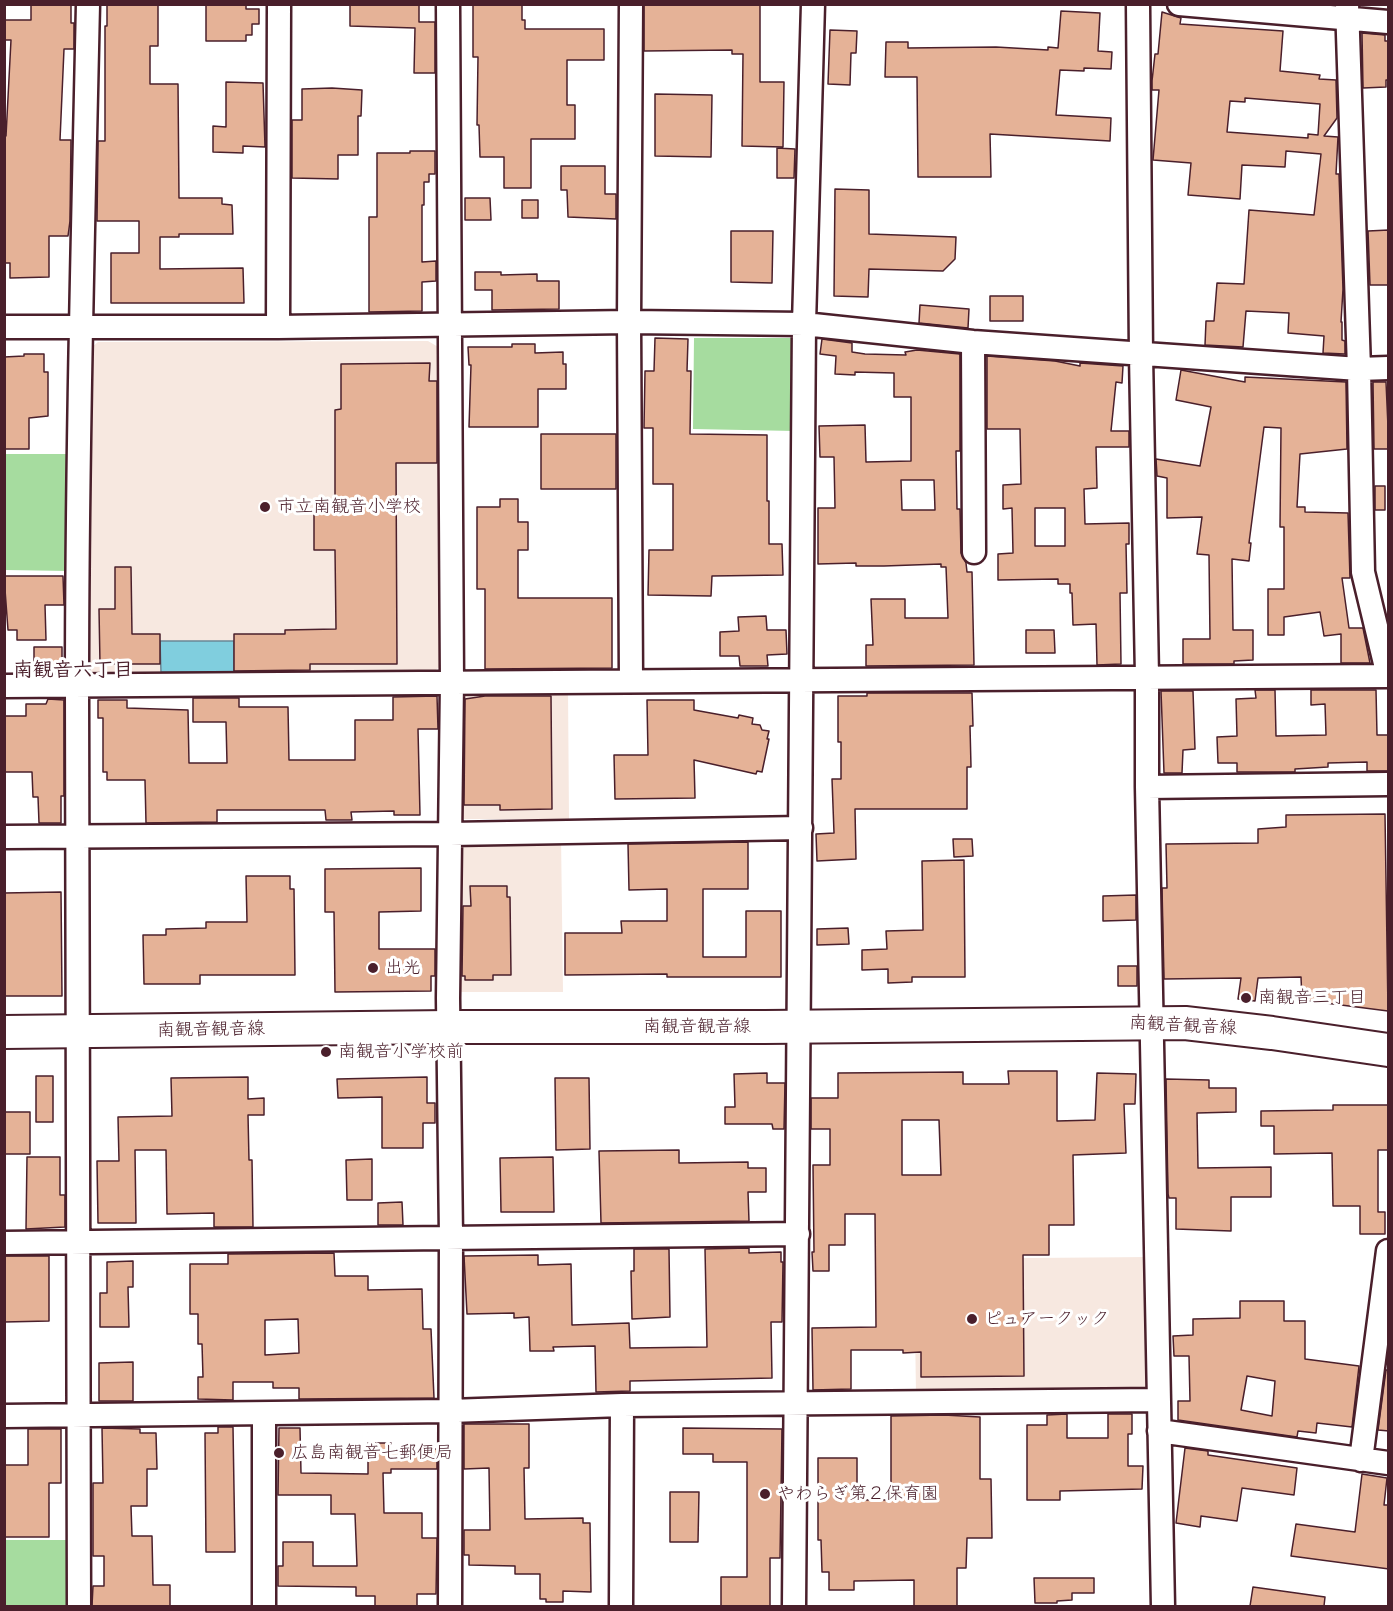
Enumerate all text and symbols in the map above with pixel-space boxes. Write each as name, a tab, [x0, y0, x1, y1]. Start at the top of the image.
place label: 市立南観音小学校	[277, 496, 421, 518]
marker: 市立南観音小学校	[258, 500, 272, 514]
district label: 南観音六丁目	[13, 659, 133, 683]
place label: 出光	[385, 957, 421, 979]
marker: 出光	[366, 961, 380, 975]
place label: 南観音三丁目	[1258, 987, 1366, 1009]
marker: 南観音三丁目	[1239, 991, 1253, 1005]
street label: 南観音観音線	[1129, 1012, 1237, 1040]
street label: 南観音観音線	[643, 1016, 751, 1038]
street label: 南観音観音線	[157, 1018, 265, 1042]
place label: 南観音小学校前	[338, 1041, 464, 1063]
marker: 南観音小学校前	[319, 1045, 333, 1059]
place label: ピュアークック	[984, 1308, 1109, 1330]
marker: ピュアークック	[965, 1312, 979, 1326]
place label: 広島南観音七郵便局	[291, 1442, 453, 1464]
marker: 広島南観音七郵便局	[272, 1446, 286, 1460]
place label: やわらぎ第２保育園	[777, 1483, 939, 1505]
marker: やわらぎ第２保育園	[758, 1487, 772, 1501]

